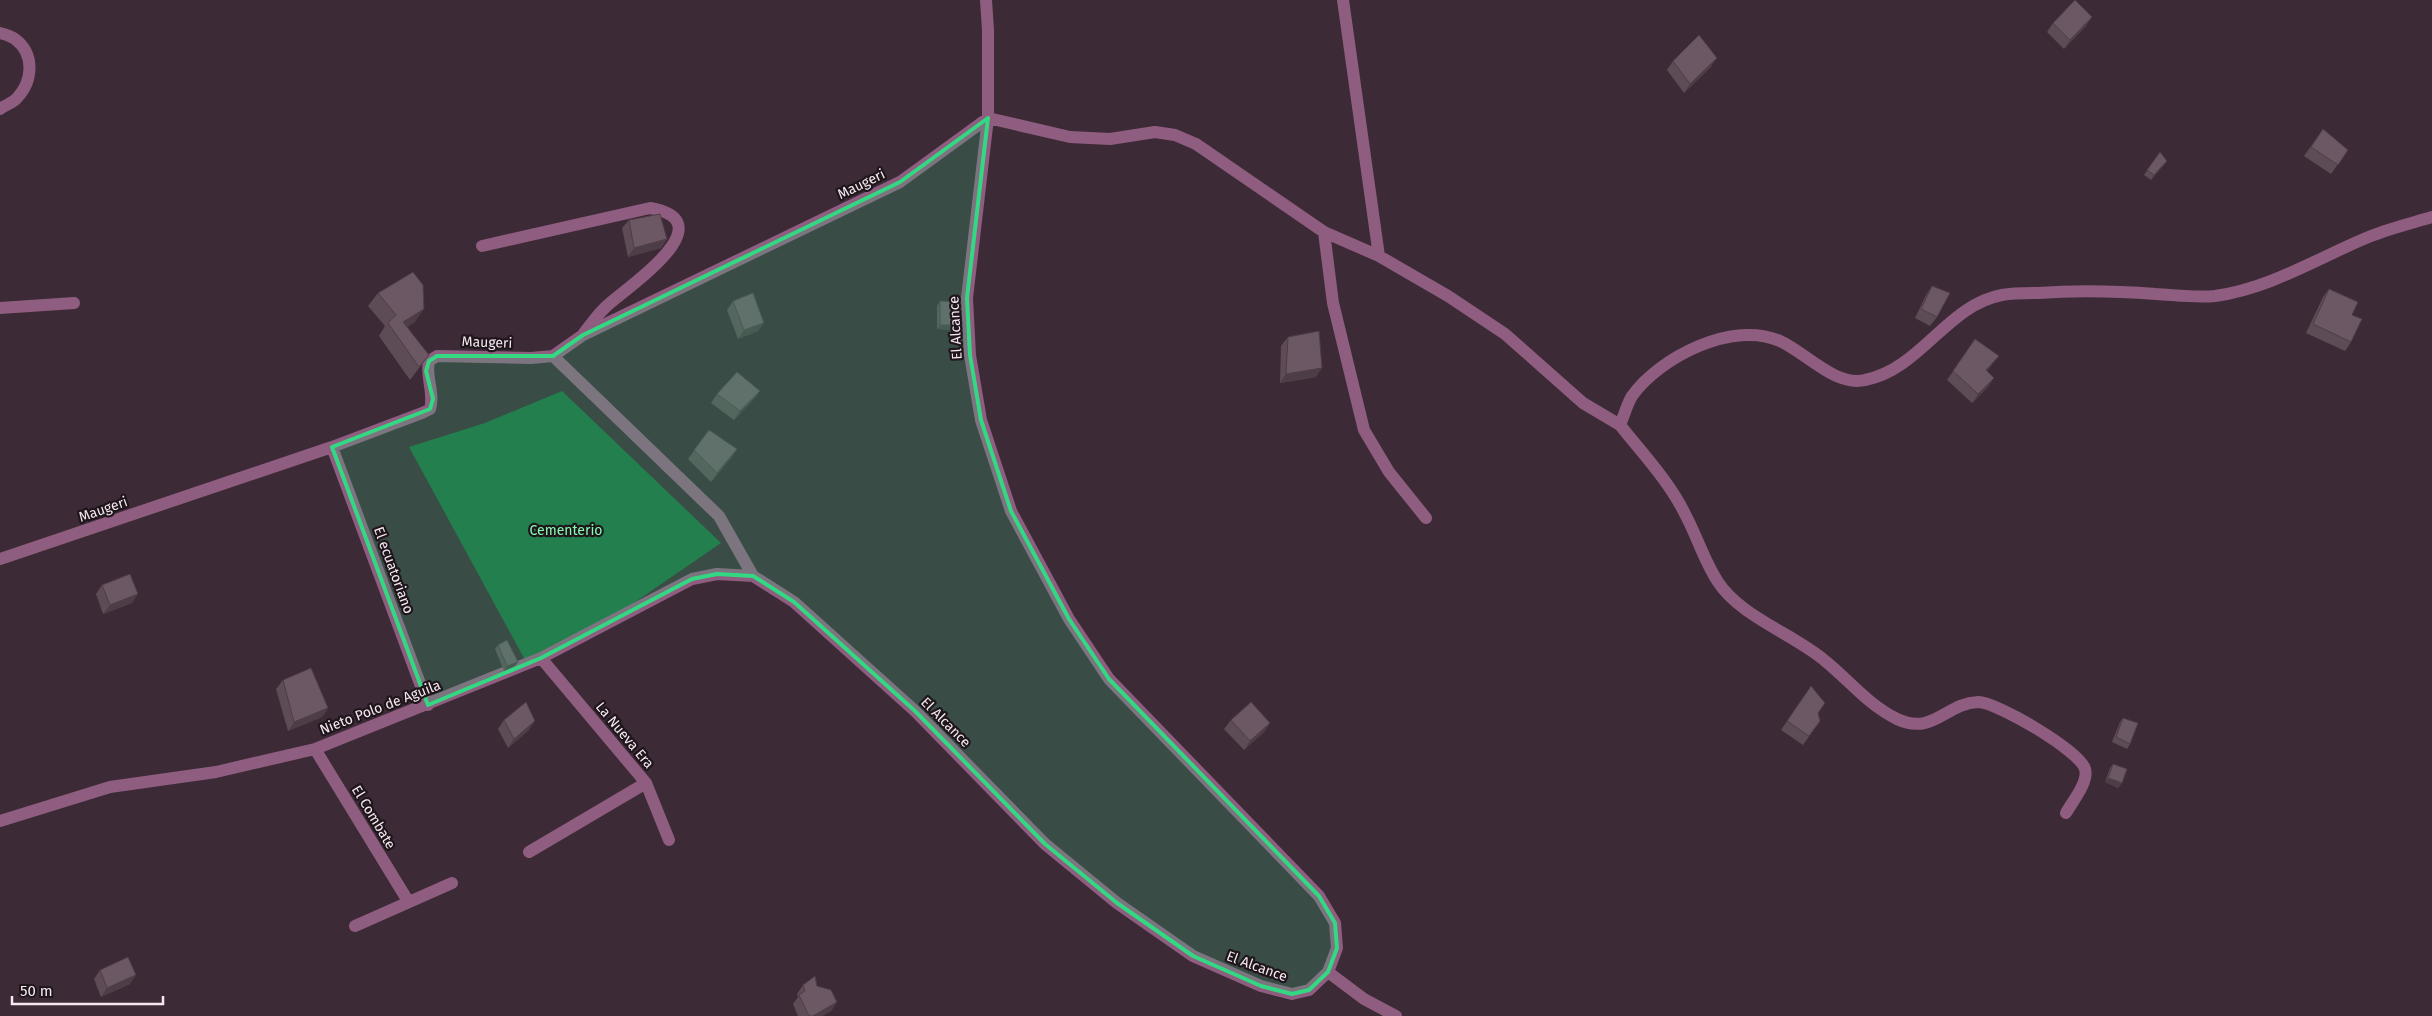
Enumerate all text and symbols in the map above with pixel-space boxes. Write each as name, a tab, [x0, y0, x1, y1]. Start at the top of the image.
street label: Maugeri	[835, 166, 888, 203]
street label: El Alcance	[945, 296, 966, 360]
street label: Maugeri	[461, 333, 513, 352]
street label: Maugeri	[76, 493, 130, 526]
park label: Cementerio	[529, 522, 603, 539]
street label: El ecuatoriano	[370, 524, 417, 616]
street label: Nieto Polo de Aguila	[317, 677, 443, 738]
street label: El Alcance	[917, 694, 974, 751]
street label: La Nueva Era	[592, 699, 657, 772]
street label: El Combate	[348, 782, 399, 852]
street label: El Alcance	[1224, 948, 1290, 985]
scale bar	[12, 974, 164, 1006]
text: 50 m	[20, 982, 53, 1000]

